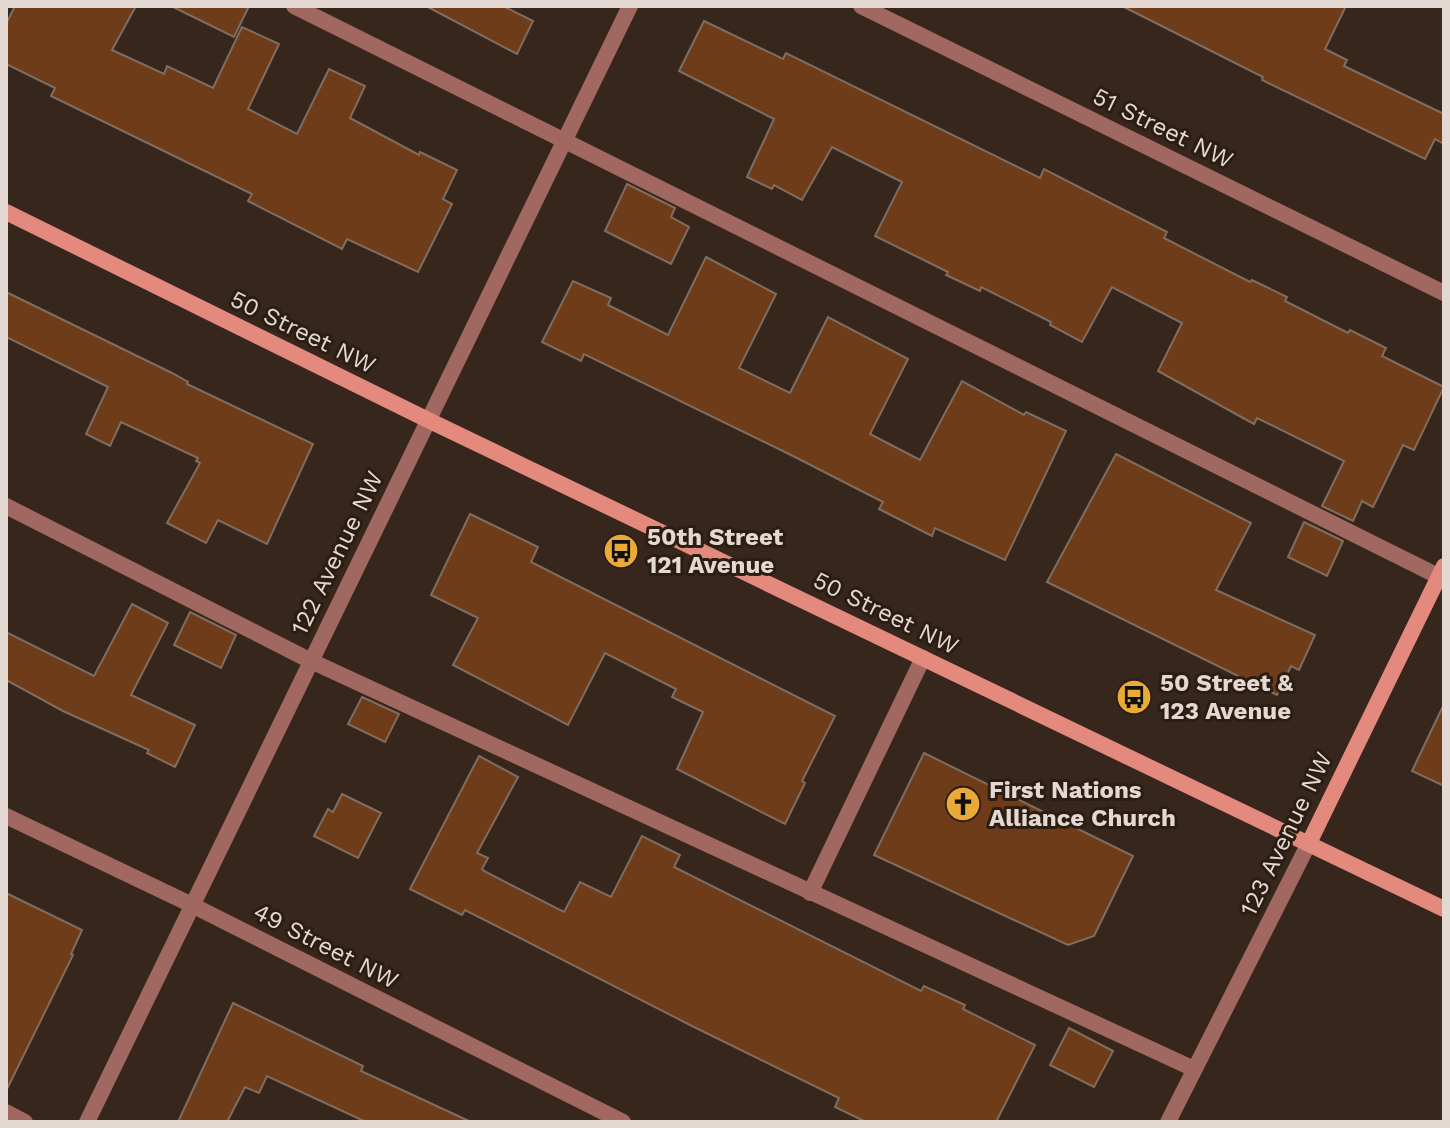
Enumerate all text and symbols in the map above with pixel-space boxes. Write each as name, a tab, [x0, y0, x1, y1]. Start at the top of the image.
street label: 51 Street NW	[1088, 82, 1238, 174]
street label: 50 Street NW	[226, 285, 380, 379]
street label: 122 Avenue NW	[285, 467, 389, 639]
place label: 50th Street 121 Avenue	[647, 523, 784, 579]
bus stop icon: 50th Street 121 Avenue	[602, 532, 640, 570]
street label: 50 Street NW	[809, 566, 963, 660]
place label: 50 Street & 123 Avenue	[1160, 669, 1293, 725]
bus stop icon: 50 Street & 123 Avenue	[1115, 678, 1153, 716]
street label: 123 Avenue NW	[1234, 748, 1338, 920]
place label: First Nations Alliance Church	[989, 776, 1176, 832]
church icon: First Nations Alliance Church	[944, 785, 982, 823]
street label: 49 Street NW	[249, 897, 403, 995]

